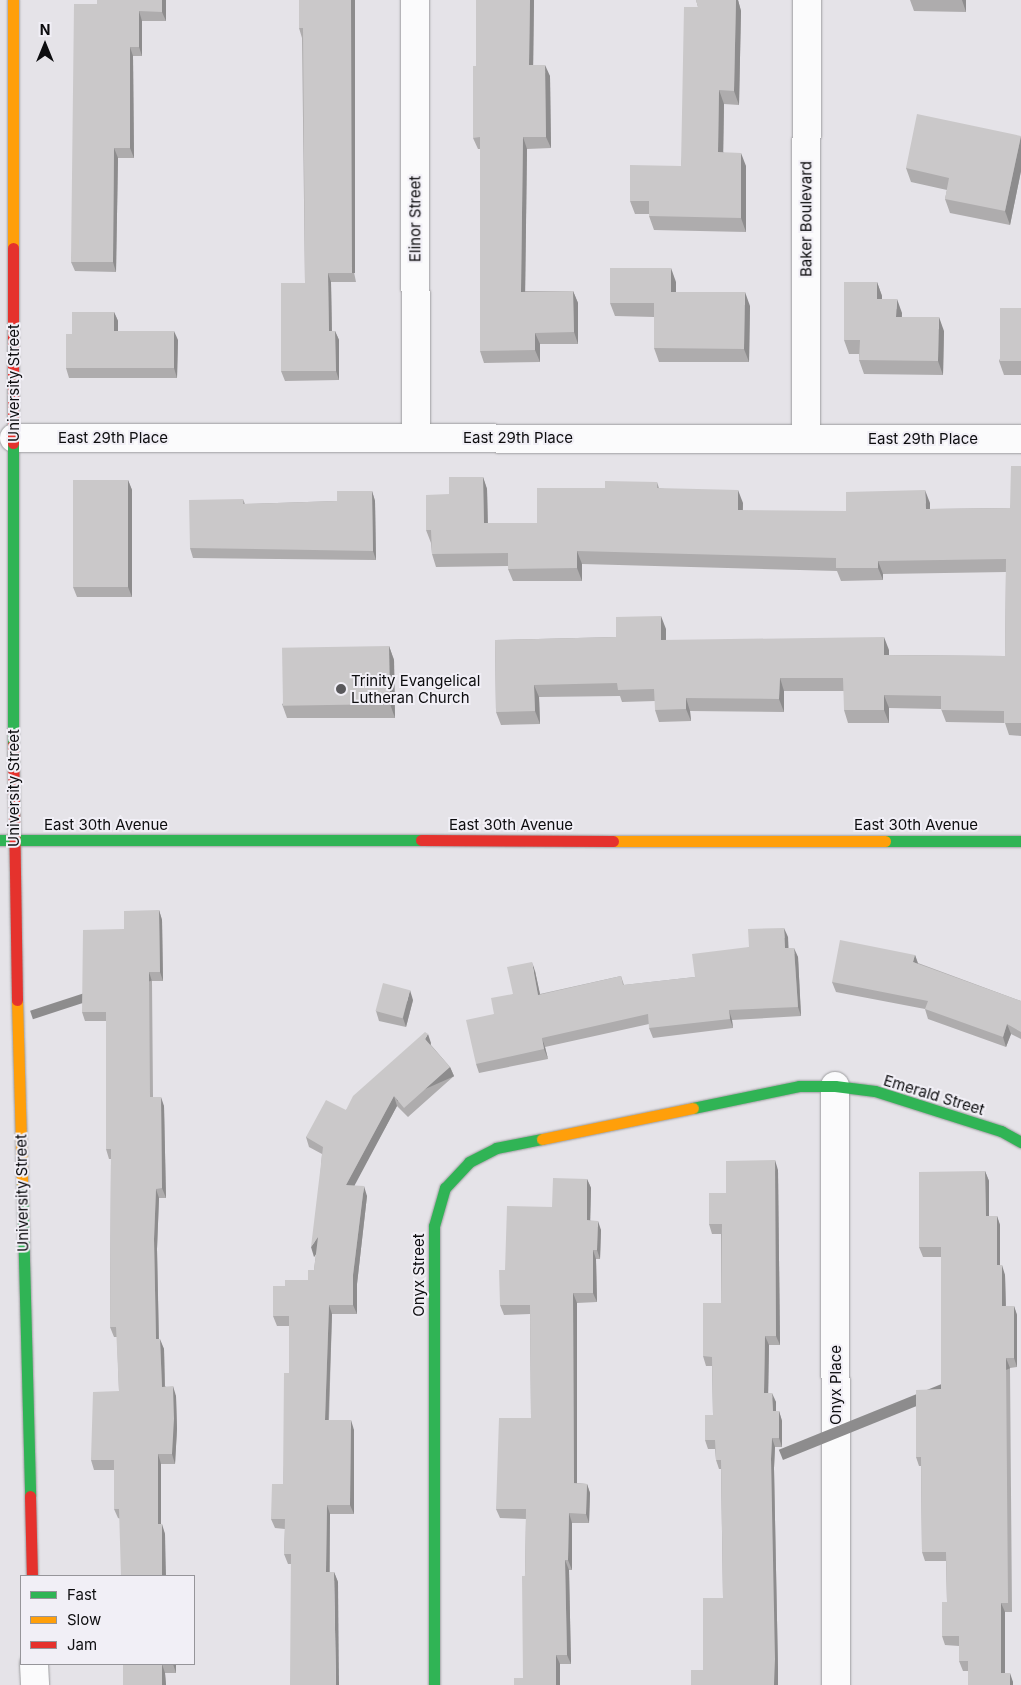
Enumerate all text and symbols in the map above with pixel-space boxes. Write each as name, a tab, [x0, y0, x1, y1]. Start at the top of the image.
north arrow	[20, 20, 70, 70]
text: N	[40, 21, 50, 38]
street label: Baker Boulevard	[797, 161, 815, 277]
street label: Elinor Street	[406, 176, 424, 262]
street label: University Street	[5, 324, 23, 442]
street label: East 29th Place	[58, 429, 168, 447]
street label: East 29th Place	[463, 429, 573, 447]
street label: East 29th Place	[868, 430, 978, 448]
place label: Trinity Evangelical Lutheran Church	[351, 671, 480, 706]
marker: Trinity Evangelical Lutheran Church	[335, 683, 347, 695]
street label: University Street	[5, 729, 23, 847]
street label: East 30th Avenue	[44, 816, 168, 834]
street label: East 30th Avenue	[449, 816, 573, 834]
street label: East 30th Avenue	[854, 816, 978, 834]
street label: Emerald Street	[881, 1071, 987, 1119]
street label: University Street	[12, 1134, 32, 1252]
street label: Onyx Street	[410, 1233, 428, 1317]
street label: Onyx Place	[827, 1345, 845, 1425]
legend	[20, 1575, 195, 1665]
text: Fast	[67, 1585, 97, 1604]
text: Slow	[67, 1610, 101, 1629]
text: Jam	[67, 1635, 97, 1654]

